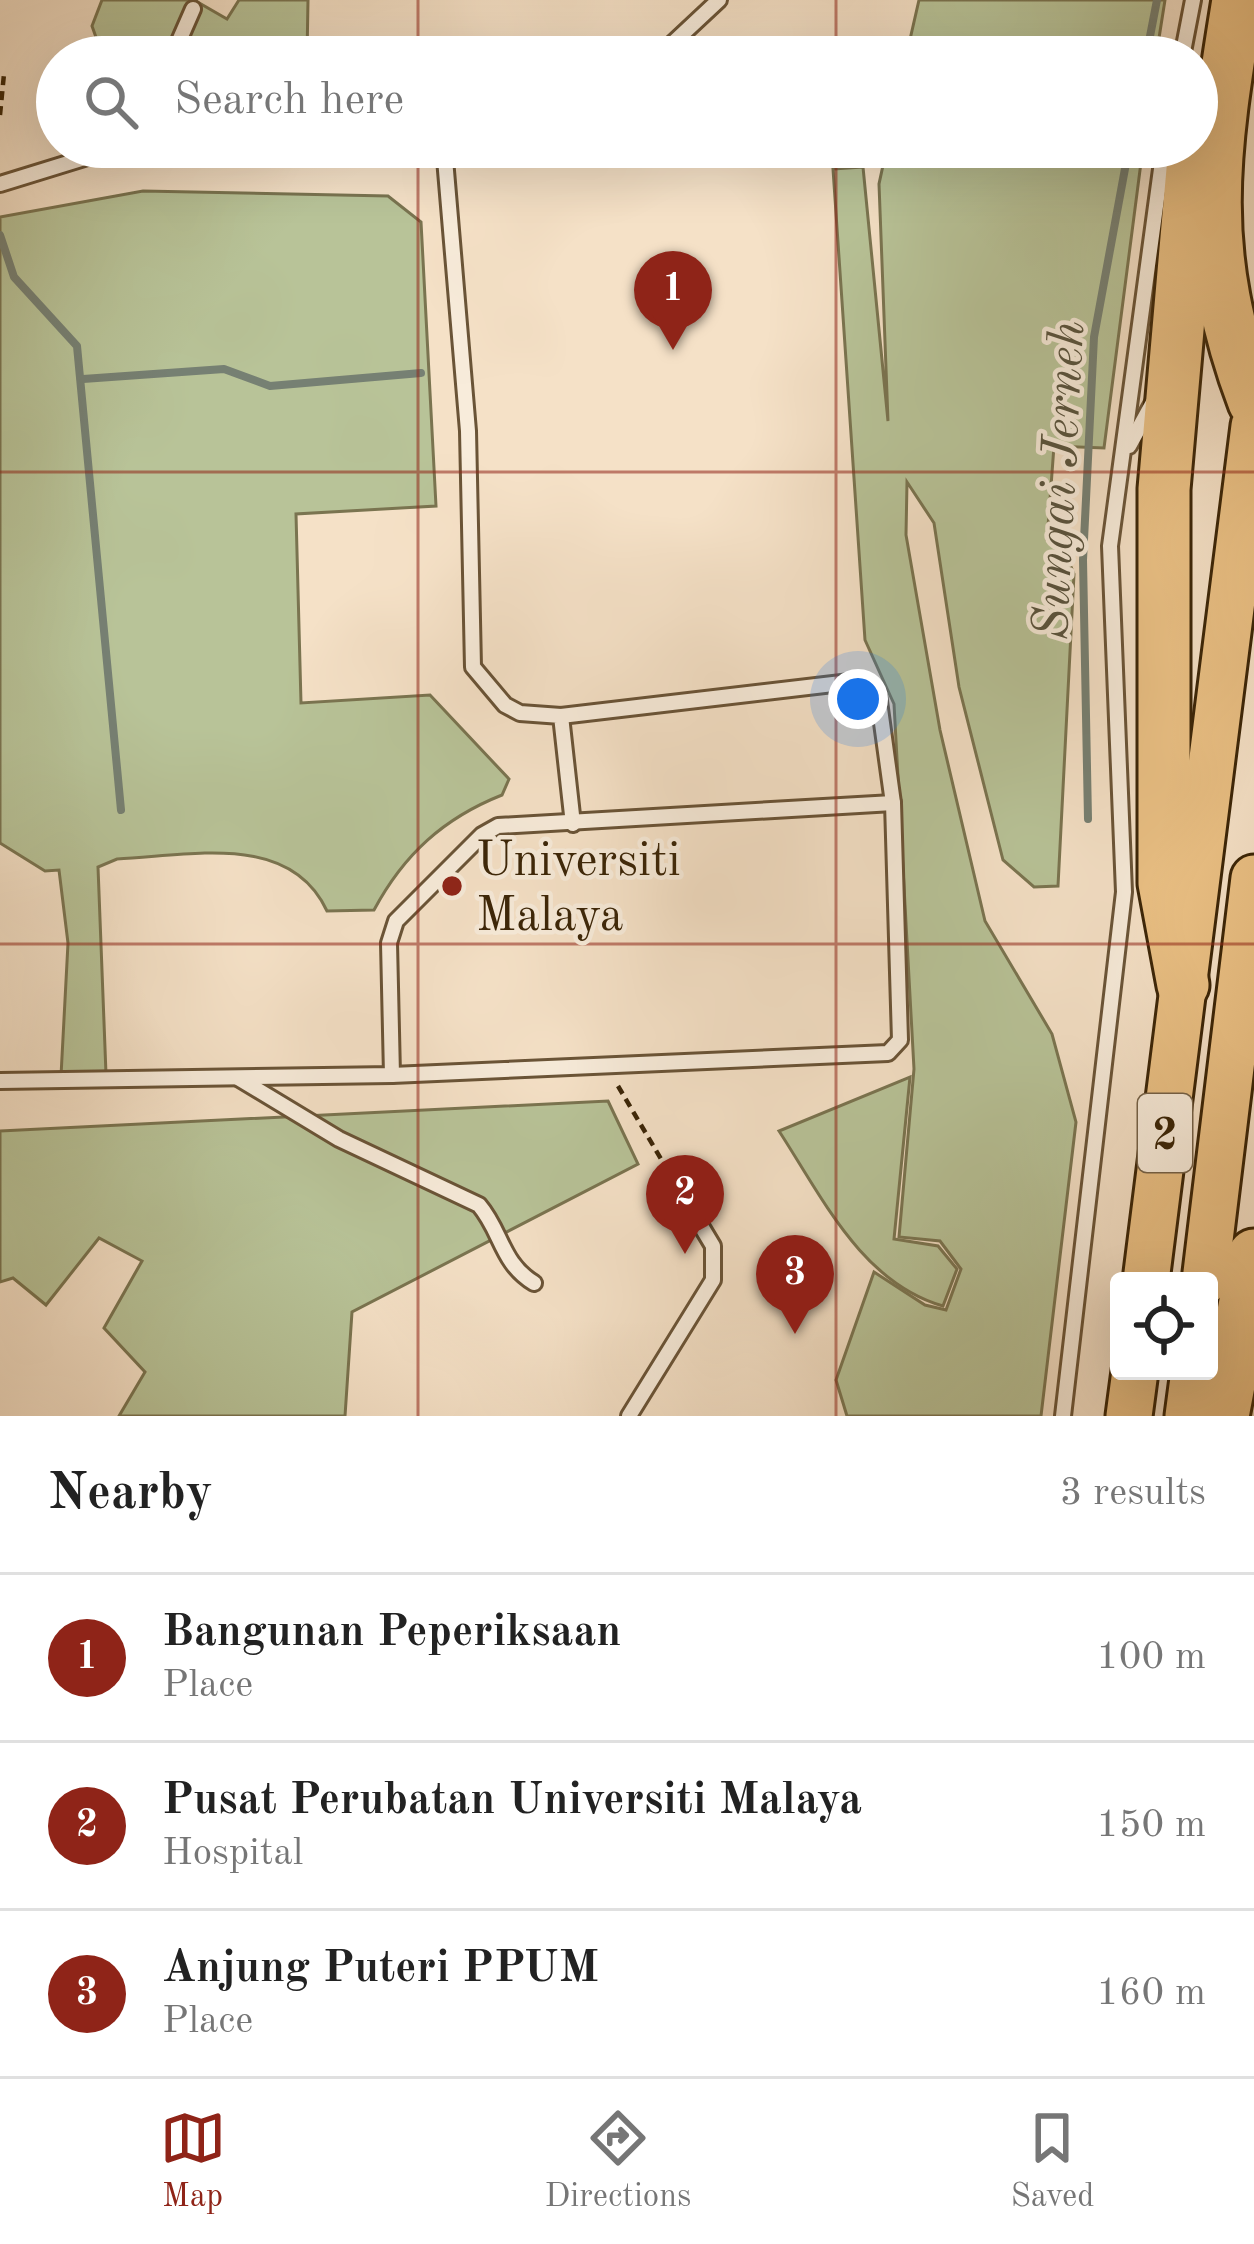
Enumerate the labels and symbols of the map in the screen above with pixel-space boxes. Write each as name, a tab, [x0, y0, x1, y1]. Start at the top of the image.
pin: 1	[634, 251, 712, 350]
water label: Sungai Jerneh	[1028, 319, 1096, 641]
your location	[828, 669, 888, 729]
place label: Universiti Malaya	[476, 838, 681, 941]
marker: Universiti Malaya	[439, 873, 465, 899]
road number: 2	[1138, 1094, 1192, 1172]
pin: 2	[646, 1155, 724, 1254]
pin: 3	[756, 1235, 834, 1334]

